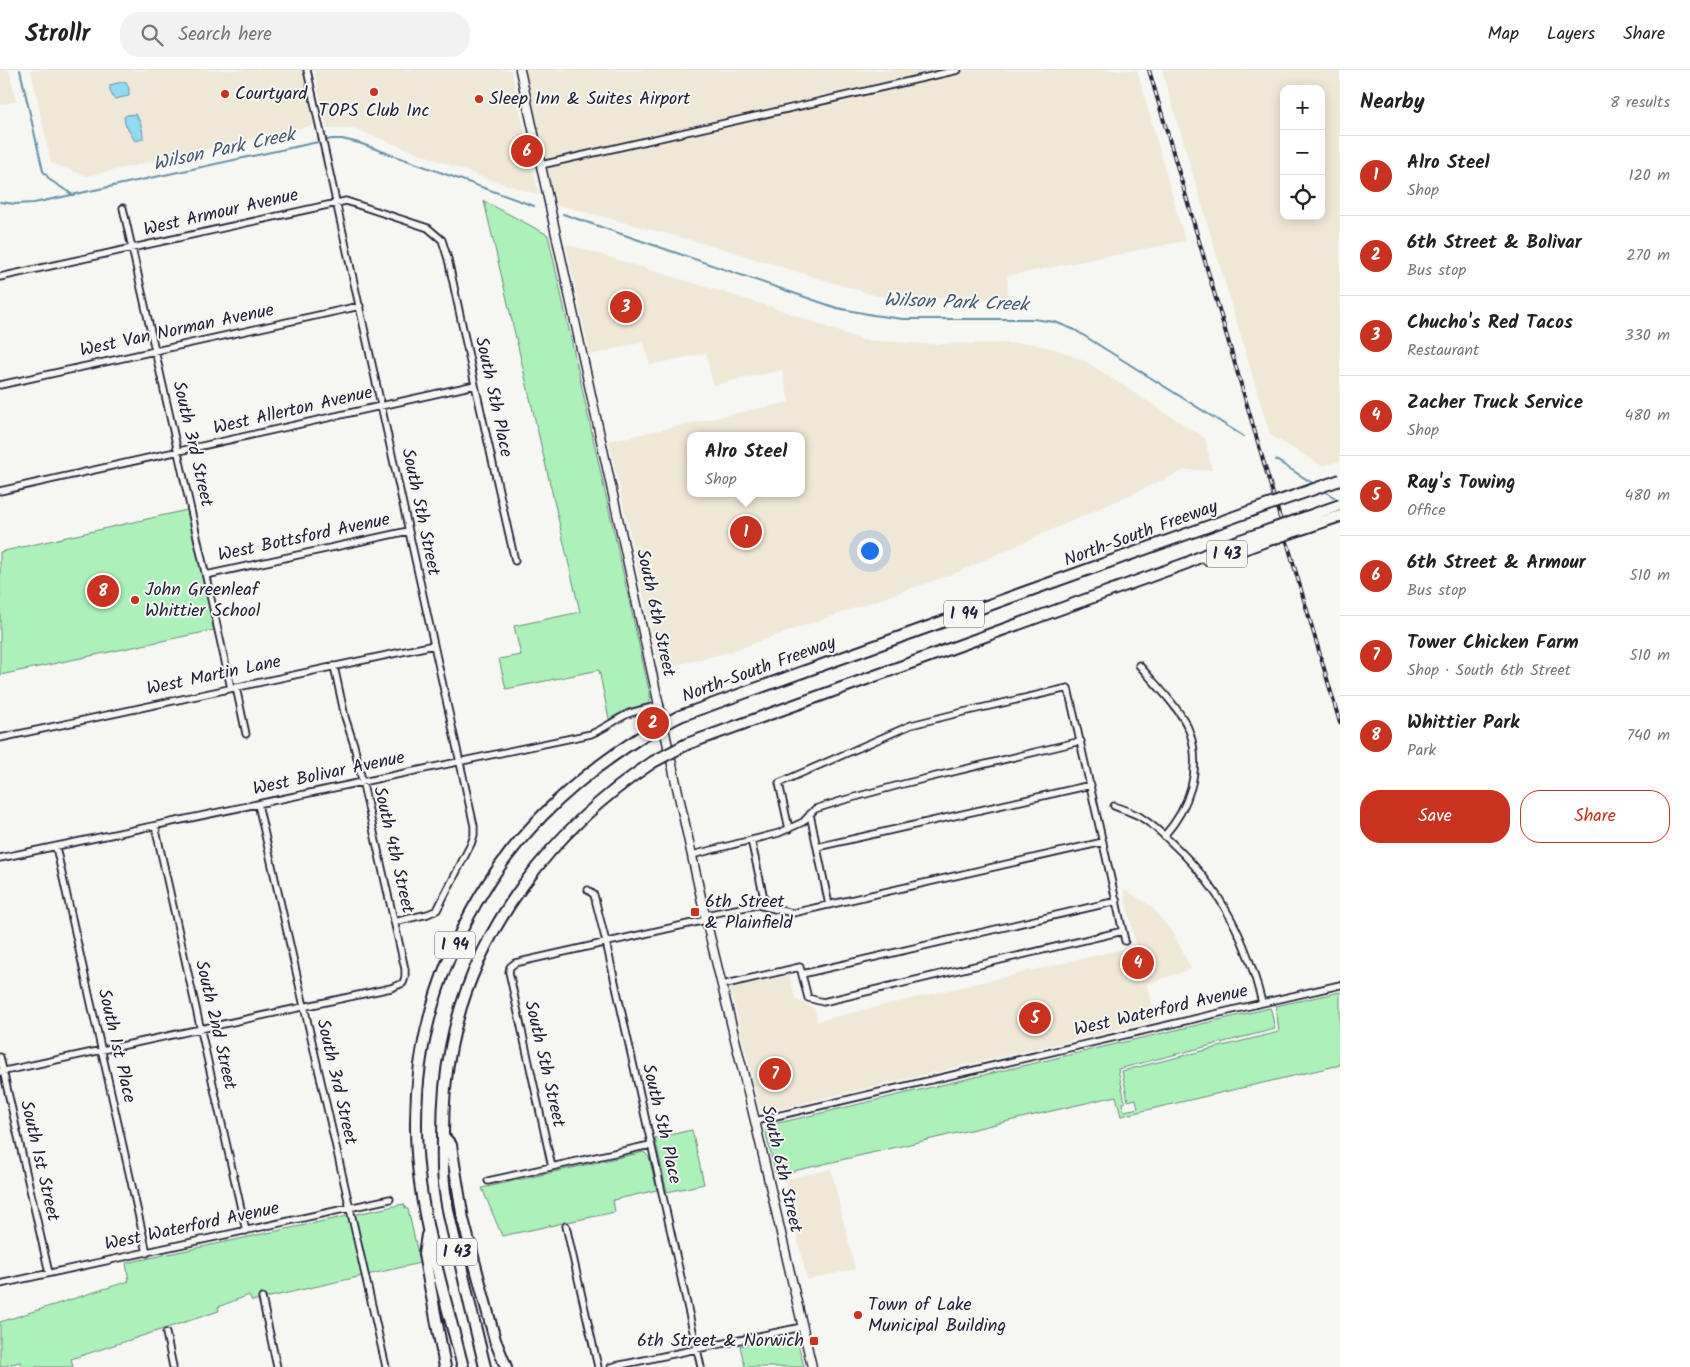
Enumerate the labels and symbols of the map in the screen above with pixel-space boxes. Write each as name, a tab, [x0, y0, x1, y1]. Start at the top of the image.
place label: Courtyard	[235, 80, 308, 109]
place label: Sleep Inn & Suites Airport	[489, 85, 691, 114]
marker: TOPS Club Inc	[368, 86, 380, 98]
marker: Courtyard	[219, 88, 231, 100]
marker: Sleep Inn & Suites Airport	[473, 93, 485, 105]
place label: TOPS Club Inc	[319, 97, 429, 126]
water label: Wilson Park Creek	[150, 120, 301, 180]
pin: 6	[511, 132, 543, 170]
street label: West Armour Avenue	[141, 181, 301, 245]
water label: Wilson Park Creek	[883, 285, 1032, 321]
pin: 3	[610, 288, 642, 326]
street label: West Van Norman Avenue	[77, 296, 277, 366]
street label: South 5th Place	[466, 334, 520, 460]
street label: South 3rd Street	[163, 378, 221, 511]
street label: West Allerton Avenue	[210, 379, 376, 443]
street label: South 5th Street	[392, 446, 448, 579]
street label: North-South Freeway	[1060, 492, 1223, 575]
street label: West Bottsford Avenue	[215, 506, 393, 570]
pin: 1	[730, 513, 762, 551]
your location	[857, 538, 883, 564]
road number: I 43	[1207, 540, 1247, 568]
street label: South 6th Street	[627, 547, 683, 680]
pin: 8	[87, 572, 119, 610]
place label: John Greenleaf Whittier School	[145, 576, 261, 626]
marker: John Greenleaf Whittier School	[129, 594, 141, 606]
road number: I 94	[944, 600, 984, 628]
street label: North-South Freeway	[678, 628, 841, 711]
street label: West Martin Lane	[144, 648, 284, 704]
pin: 2	[637, 704, 669, 742]
street label: West Bolivar Avenue	[250, 744, 408, 804]
street label: South 4th Street	[364, 784, 422, 917]
place label: 6th Street & Plainfield	[705, 888, 793, 938]
marker: 6th Street & Plainfield	[689, 906, 701, 918]
road number: I 94	[435, 932, 475, 958]
pin: 4	[1122, 944, 1154, 982]
street label: South 2nd Street	[186, 957, 244, 1094]
street label: West Waterford Avenue	[1071, 977, 1251, 1045]
street label: South 1st Place	[89, 986, 143, 1106]
street label: South 5th Street	[515, 998, 573, 1131]
pin: 5	[1019, 999, 1051, 1037]
street label: South 3rd Street	[307, 1016, 365, 1149]
pin: 7	[759, 1055, 791, 1093]
street label: South 5th Place	[633, 1061, 689, 1187]
street label: South 1st Street	[11, 1098, 67, 1225]
street label: South 6th Street	[752, 1103, 810, 1236]
street label: West Waterford Avenue	[102, 1194, 282, 1260]
road number: I 43	[437, 1238, 477, 1266]
place label: Town of Lake Municipal Building	[868, 1291, 1006, 1341]
marker: Town of Lake Municipal Building	[852, 1309, 864, 1321]
place label: 6th Street & Norwich	[637, 1327, 804, 1356]
marker: 6th Street & Norwich	[808, 1335, 820, 1347]

